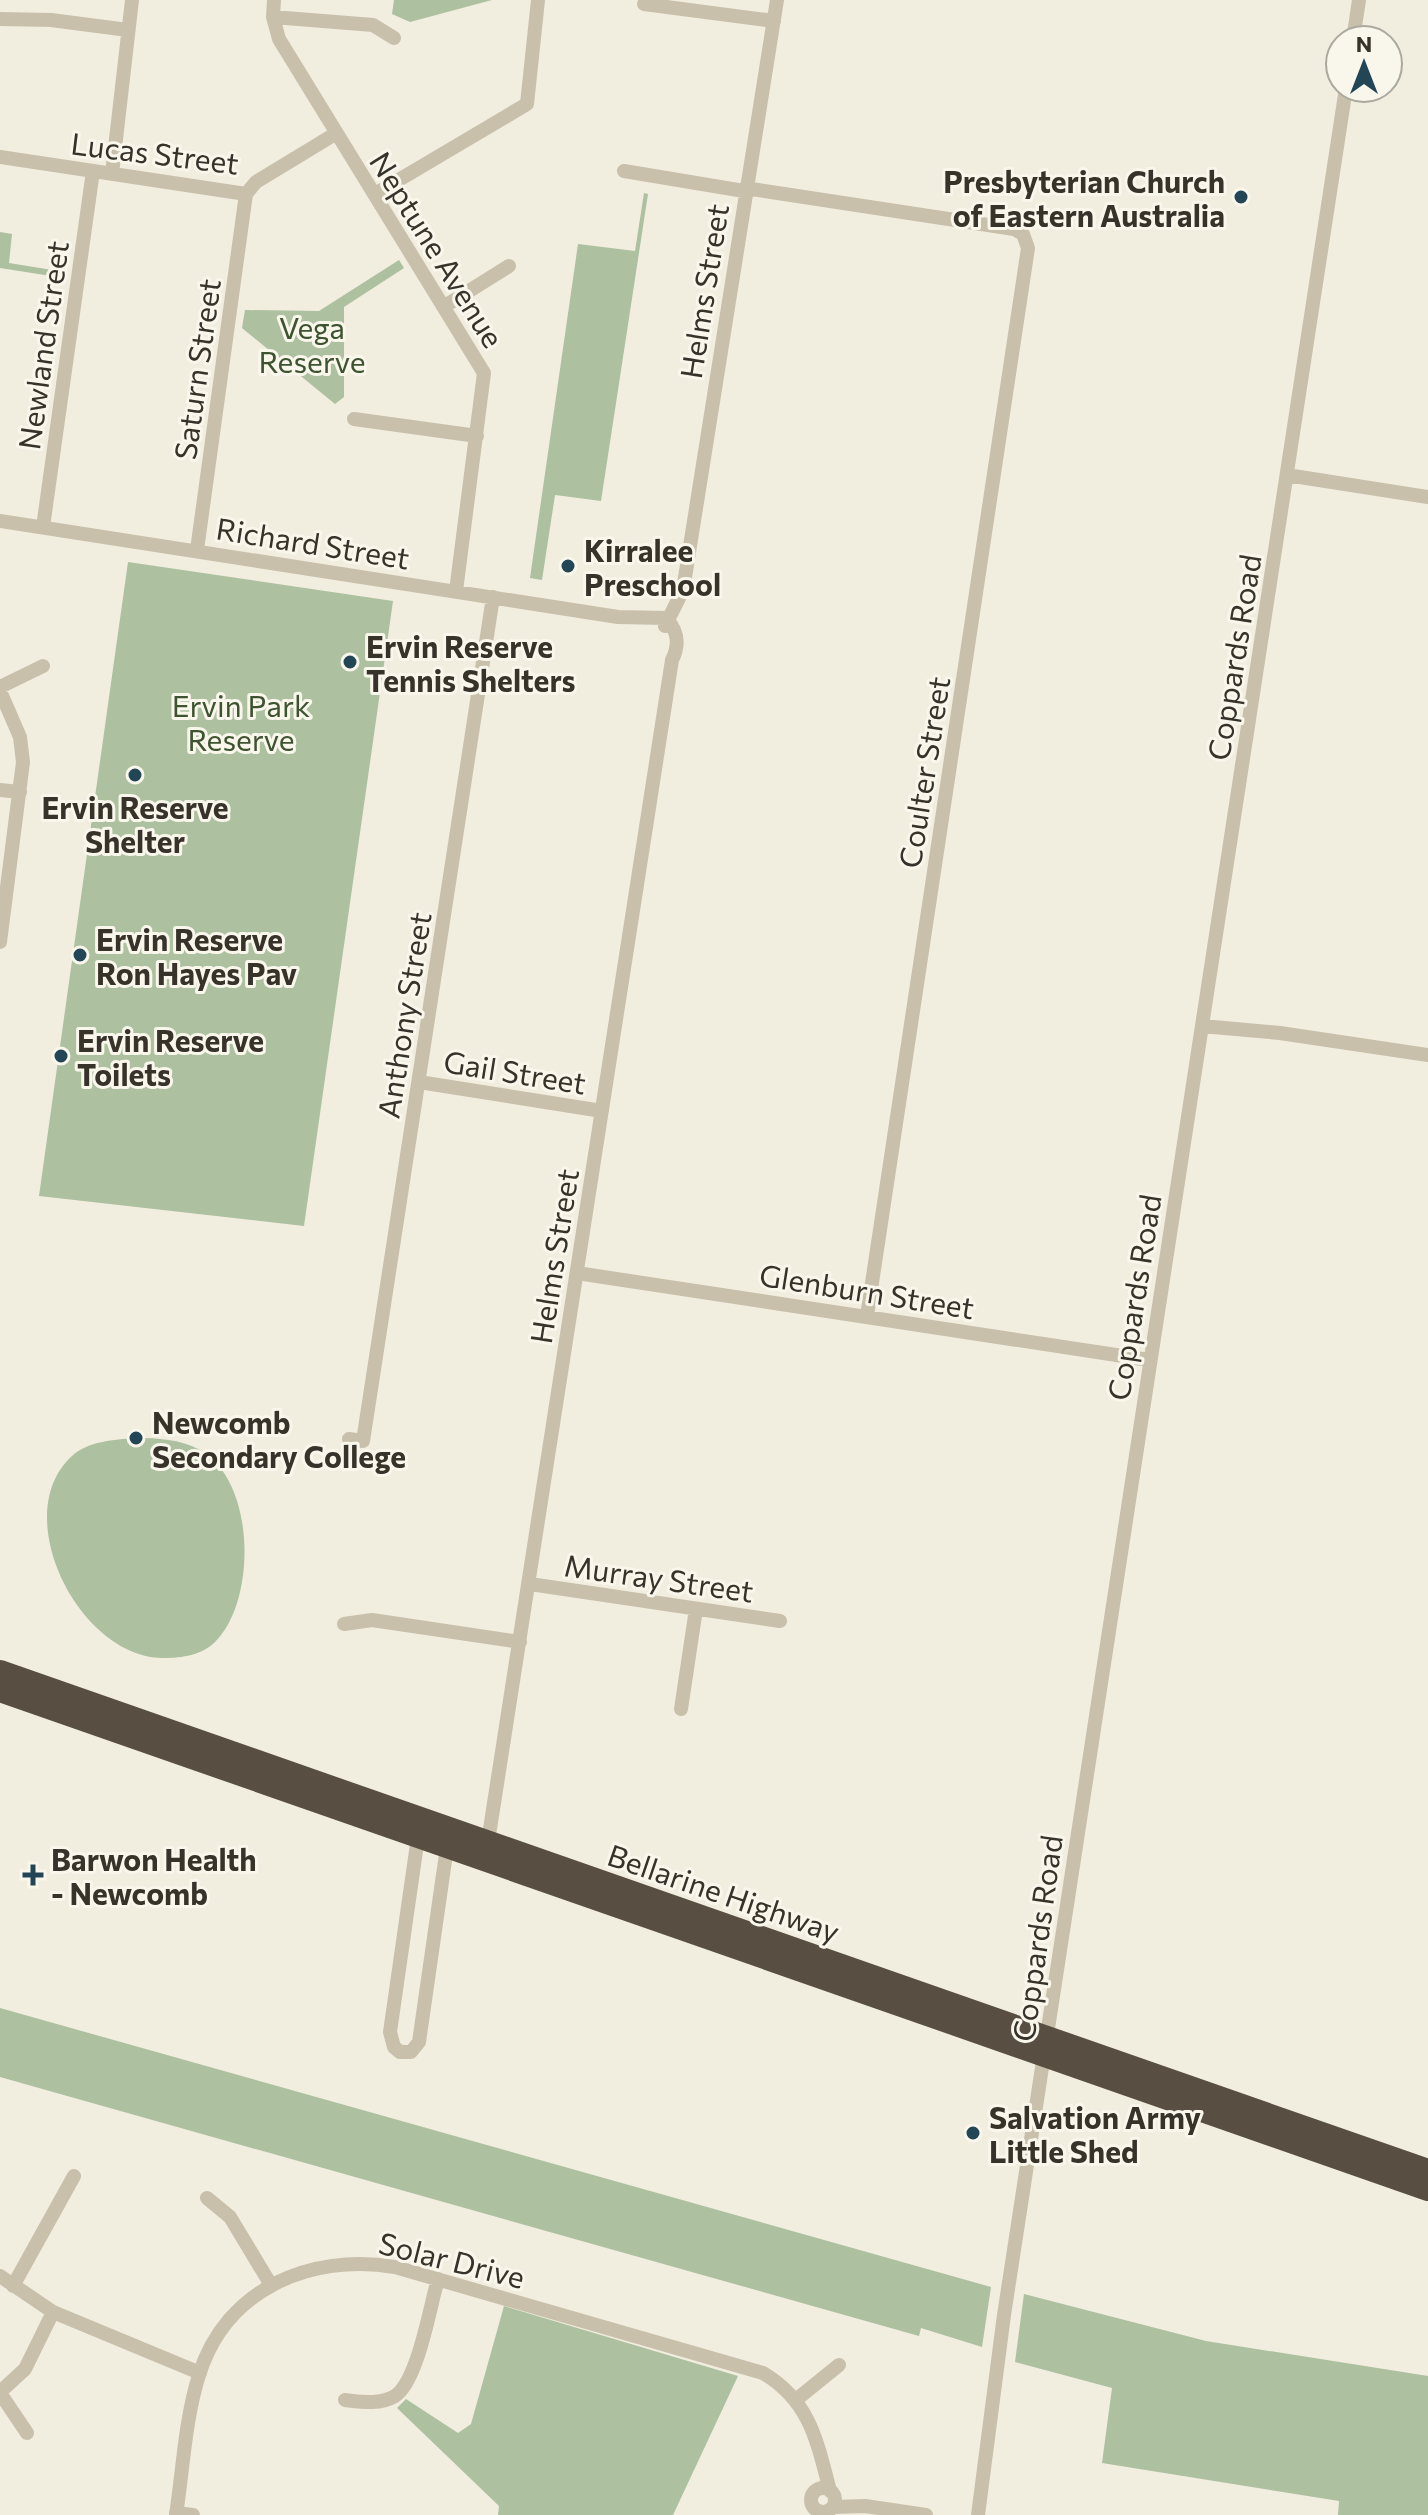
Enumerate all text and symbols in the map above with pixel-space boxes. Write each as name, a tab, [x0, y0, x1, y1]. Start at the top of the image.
north arrow	[1324, 24, 1404, 104]
text: N	[1356, 30, 1372, 57]
street label: Lucas Street	[69, 123, 241, 181]
street label: Neptune Avenue	[363, 144, 513, 354]
place label: Presbyterian Church of Eastern Australia	[943, 162, 1225, 233]
marker: Presbyterian Church of Eastern Australia	[1232, 188, 1250, 206]
street label: Helms Street	[671, 201, 735, 381]
street label: Newland Street	[9, 238, 75, 452]
street label: Saturn Street	[165, 276, 227, 462]
park label: Vega Reserve	[258, 308, 366, 379]
street label: Richard Street	[214, 508, 412, 576]
place label: Kirralee Preschool	[584, 531, 721, 602]
street label: Coppards Road	[1198, 551, 1268, 763]
marker: Kirralee Preschool	[559, 557, 577, 575]
place label: Ervin Reserve Tennis Shelters	[366, 627, 575, 698]
marker: Ervin Reserve Tennis Shelters	[341, 653, 359, 671]
street label: Coulter Street	[890, 674, 956, 870]
park label: Ervin Park Reserve	[172, 686, 310, 757]
marker: Ervin Reserve Shelter	[126, 766, 144, 784]
place label: Ervin Reserve Shelter	[41, 788, 229, 859]
street label: Anthony Street	[368, 909, 438, 1121]
place label: Ervin Reserve Ron Hayes Pav	[96, 920, 297, 991]
marker: Ervin Reserve Ron Hayes Pav	[71, 946, 89, 964]
place label: Ervin Reserve Toilets	[77, 1021, 264, 1092]
street label: Gail Street	[441, 1041, 589, 1101]
marker: Ervin Reserve Toilets	[52, 1047, 70, 1065]
street label: Helms Street	[521, 1166, 585, 1346]
street label: Coppards Road	[1098, 1191, 1168, 1403]
street label: Glenburn Street	[757, 1255, 977, 1325]
place label: Newcomb Secondary College	[152, 1403, 406, 1474]
marker: Newcomb Secondary College	[127, 1429, 145, 1447]
street label: Murray Street	[562, 1545, 756, 1609]
street label: Coppards Road	[1003, 1832, 1069, 2044]
street label: Bellarine Highway	[603, 1835, 845, 1949]
place label: Barwon Health - Newcomb	[51, 1840, 257, 1911]
marker: Barwon Health - Newcomb	[22, 1864, 44, 1886]
place label: Salvation Army Little Shed	[989, 2098, 1202, 2169]
marker: Salvation Army Little Shed	[964, 2124, 982, 2142]
street label: Solar Drive	[375, 2223, 529, 2295]

